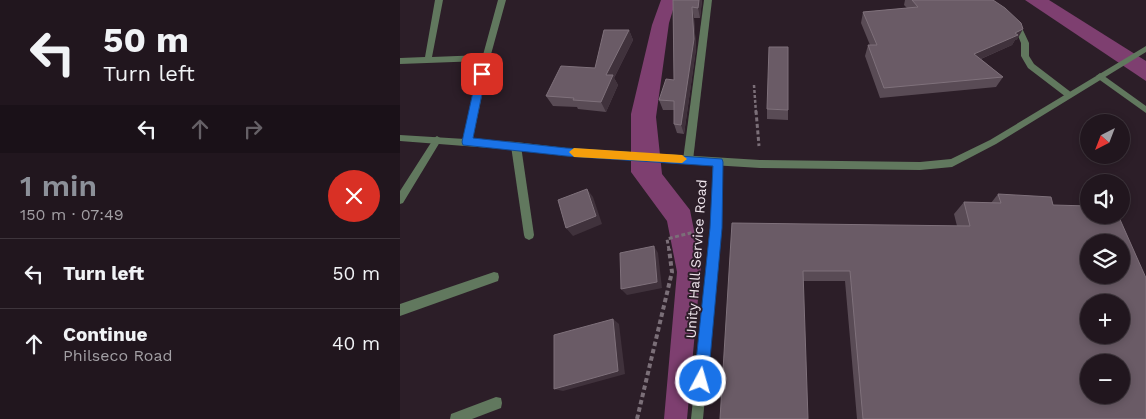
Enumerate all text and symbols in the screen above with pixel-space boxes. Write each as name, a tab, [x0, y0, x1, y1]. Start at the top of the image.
text: 50 m	[103, 19, 189, 61]
icon: left	[20, 20, 85, 85]
pin	[461, 53, 503, 95]
icon: arrive	[468, 60, 496, 88]
text: Turn left	[103, 61, 195, 86]
north arrow	[1080, 114, 1130, 164]
map controls	[1080, 114, 1130, 404]
icon: left	[133, 115, 161, 143]
icon: ahead	[186, 115, 214, 143]
icon: right	[239, 115, 267, 143]
text: 1 min	[20, 168, 97, 203]
button: close	[328, 170, 380, 222]
button: sound	[1080, 174, 1130, 224]
street label: Unity Hall Service Road	[682, 179, 710, 339]
text: 150 m · 07:49	[20, 205, 124, 224]
button: layers	[1080, 234, 1130, 284]
icon: left	[20, 260, 48, 288]
text: Turn left	[63, 262, 144, 285]
text: 50 m	[333, 262, 380, 285]
button: +	[1080, 294, 1130, 344]
text: Continue	[63, 323, 147, 346]
icon: ahead	[20, 330, 48, 358]
text: 40 m	[332, 332, 380, 355]
text: Philseco Road	[63, 346, 173, 365]
position arrow	[674, 354, 726, 406]
button: −	[1080, 354, 1130, 404]

